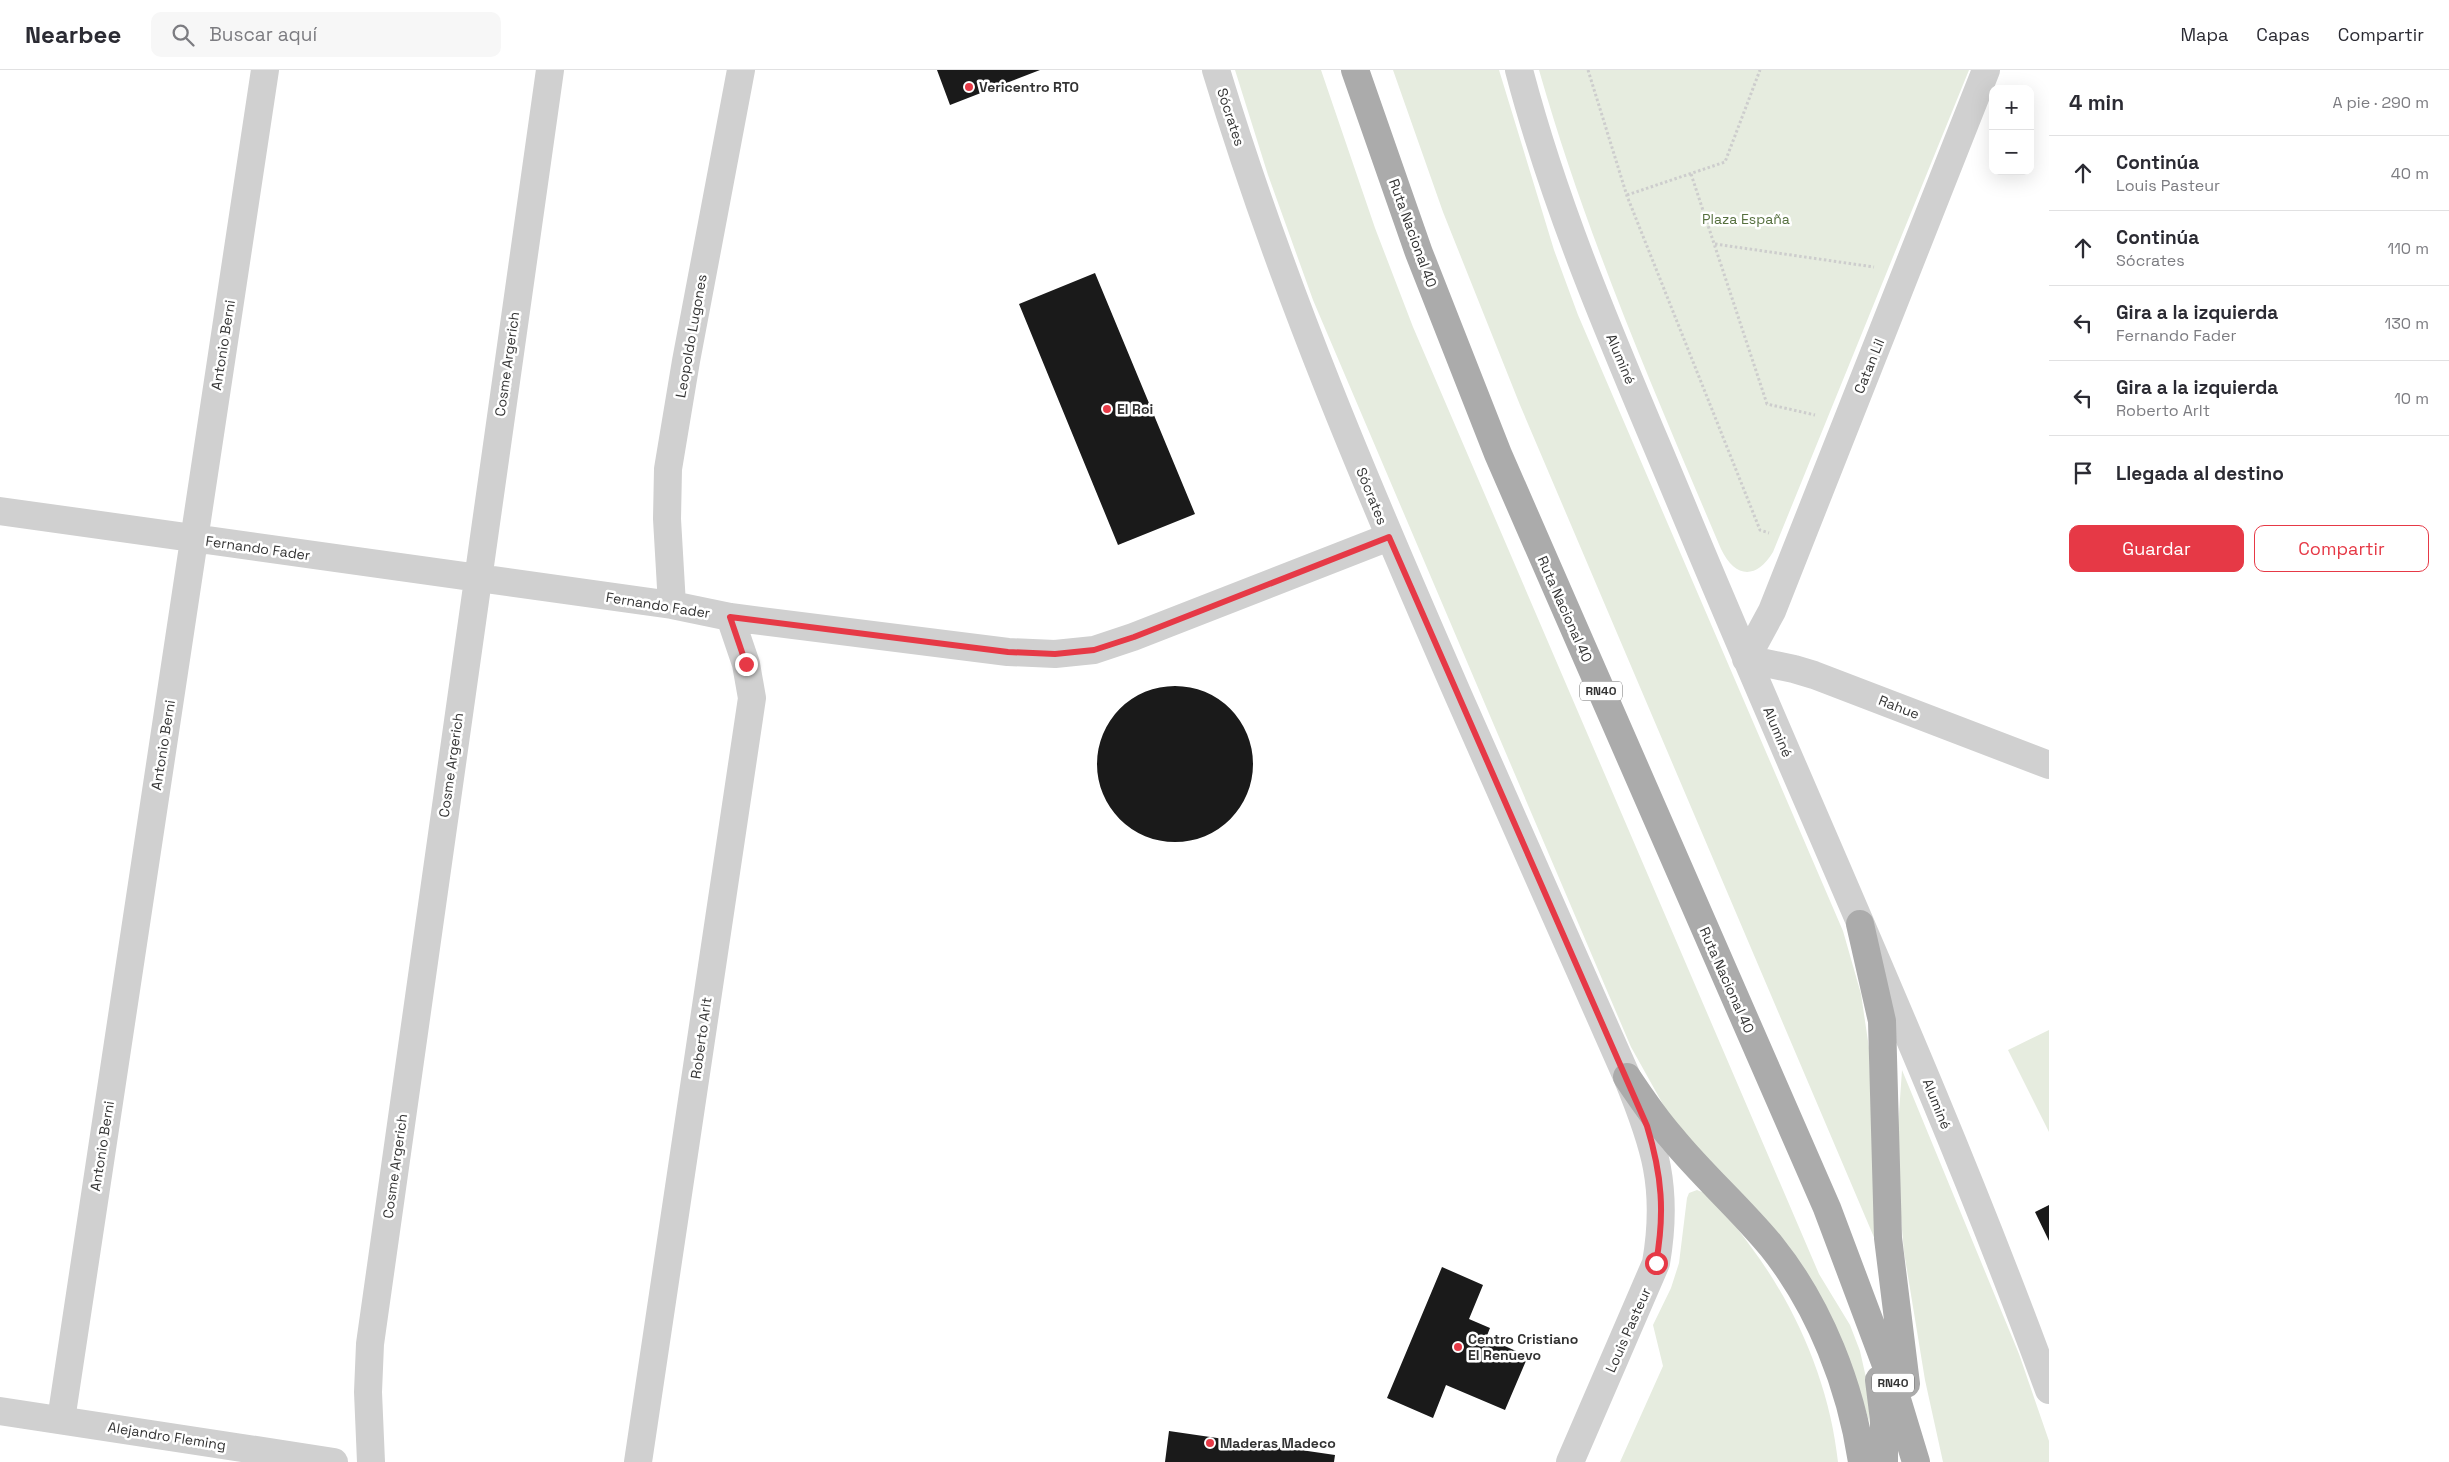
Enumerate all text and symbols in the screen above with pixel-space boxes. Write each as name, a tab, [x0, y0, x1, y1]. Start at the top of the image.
search box	[151, 12, 501, 57]
text: Nearbee	[25, 19, 121, 50]
icon: search	[169, 21, 197, 49]
text: Buscar aquí	[209, 22, 317, 47]
text: Mapa	[2180, 23, 2228, 46]
text: Capas	[2256, 23, 2310, 46]
text: Compartir	[2338, 23, 2424, 46]
place label: Vericentro RTO	[979, 78, 1079, 96]
marker: Vericentro RTO	[963, 81, 975, 93]
map controls	[1989, 85, 2034, 175]
button: +	[1989, 85, 2034, 130]
street label: Sócrates	[1213, 86, 1249, 148]
text: 4 min	[2069, 89, 2124, 116]
text: A pie · 290 m	[2333, 92, 2429, 113]
button: −	[1989, 130, 2034, 175]
text: Continúa	[2116, 150, 2199, 175]
icon: ahead	[2069, 159, 2097, 187]
text: 40 m	[2391, 163, 2429, 184]
text: Louis Pasteur	[2116, 175, 2220, 196]
street label: Ruta Nacional 40	[1385, 176, 1441, 290]
park label: Plaza España	[1702, 210, 1790, 228]
text: Continúa	[2116, 225, 2199, 250]
icon: ahead	[2069, 234, 2097, 262]
text: 110 m	[2387, 238, 2429, 259]
text: Sócrates	[2116, 250, 2185, 271]
street label: Leopoldo Lugones	[671, 273, 711, 399]
street label: Antonio Berni	[207, 299, 239, 391]
text: Gira a la izquierda	[2116, 300, 2278, 325]
icon: left	[2069, 309, 2097, 337]
street label: Cosme Argerich	[491, 310, 523, 418]
text: 130 m	[2385, 313, 2429, 334]
text: Fernando Fader	[2116, 325, 2236, 346]
street label: Aluminé	[1602, 331, 1640, 387]
street label: Catan Lil	[1850, 336, 1888, 396]
text: Gira a la izquierda	[2116, 375, 2278, 400]
icon: left	[2069, 384, 2097, 412]
text: 10 m	[2394, 388, 2429, 409]
place label: El Roi	[1117, 400, 1153, 418]
text: Roberto Arlt	[2116, 400, 2210, 421]
marker: El Roi	[1101, 403, 1113, 415]
icon: arrive	[2069, 459, 2097, 487]
text: Llegada al destino	[2116, 461, 2284, 486]
street label: Sócrates	[1352, 465, 1392, 527]
button: Guardar	[2069, 525, 2244, 572]
button: Compartir	[2254, 525, 2429, 572]
street label: Fernando Fader	[205, 532, 311, 564]
street label: Ruta Nacional 40	[1534, 553, 1597, 665]
street label: Fernando Fader	[605, 588, 711, 622]
route end	[735, 653, 758, 676]
road number: RN40	[1580, 682, 1622, 700]
street label: Rahue	[1876, 691, 1922, 723]
street label: Antonio Berni	[147, 699, 179, 791]
street label: Aluminé	[1759, 704, 1797, 760]
street label: Cosme Argerich	[435, 711, 467, 819]
street label: Ruta Nacional 40	[1696, 924, 1759, 1036]
street label: Roberto Arlt	[686, 996, 716, 1080]
street label: Aluminé	[1919, 1076, 1955, 1132]
street label: Antonio Berni	[86, 1100, 118, 1192]
street label: Cosme Argerich	[379, 1112, 411, 1220]
route start	[1645, 1252, 1668, 1275]
street label: Louis Pasteur	[1601, 1285, 1655, 1375]
place label: Centro Cristiano El Renuevo	[1468, 1330, 1578, 1364]
marker: Centro Cristiano El Renuevo	[1452, 1341, 1464, 1353]
road number: RN40	[1872, 1374, 1914, 1392]
street label: Alejandro Fleming	[107, 1418, 227, 1454]
place label: Maderas Madeco	[1220, 1434, 1336, 1452]
marker: Maderas Madeco	[1204, 1437, 1216, 1449]

